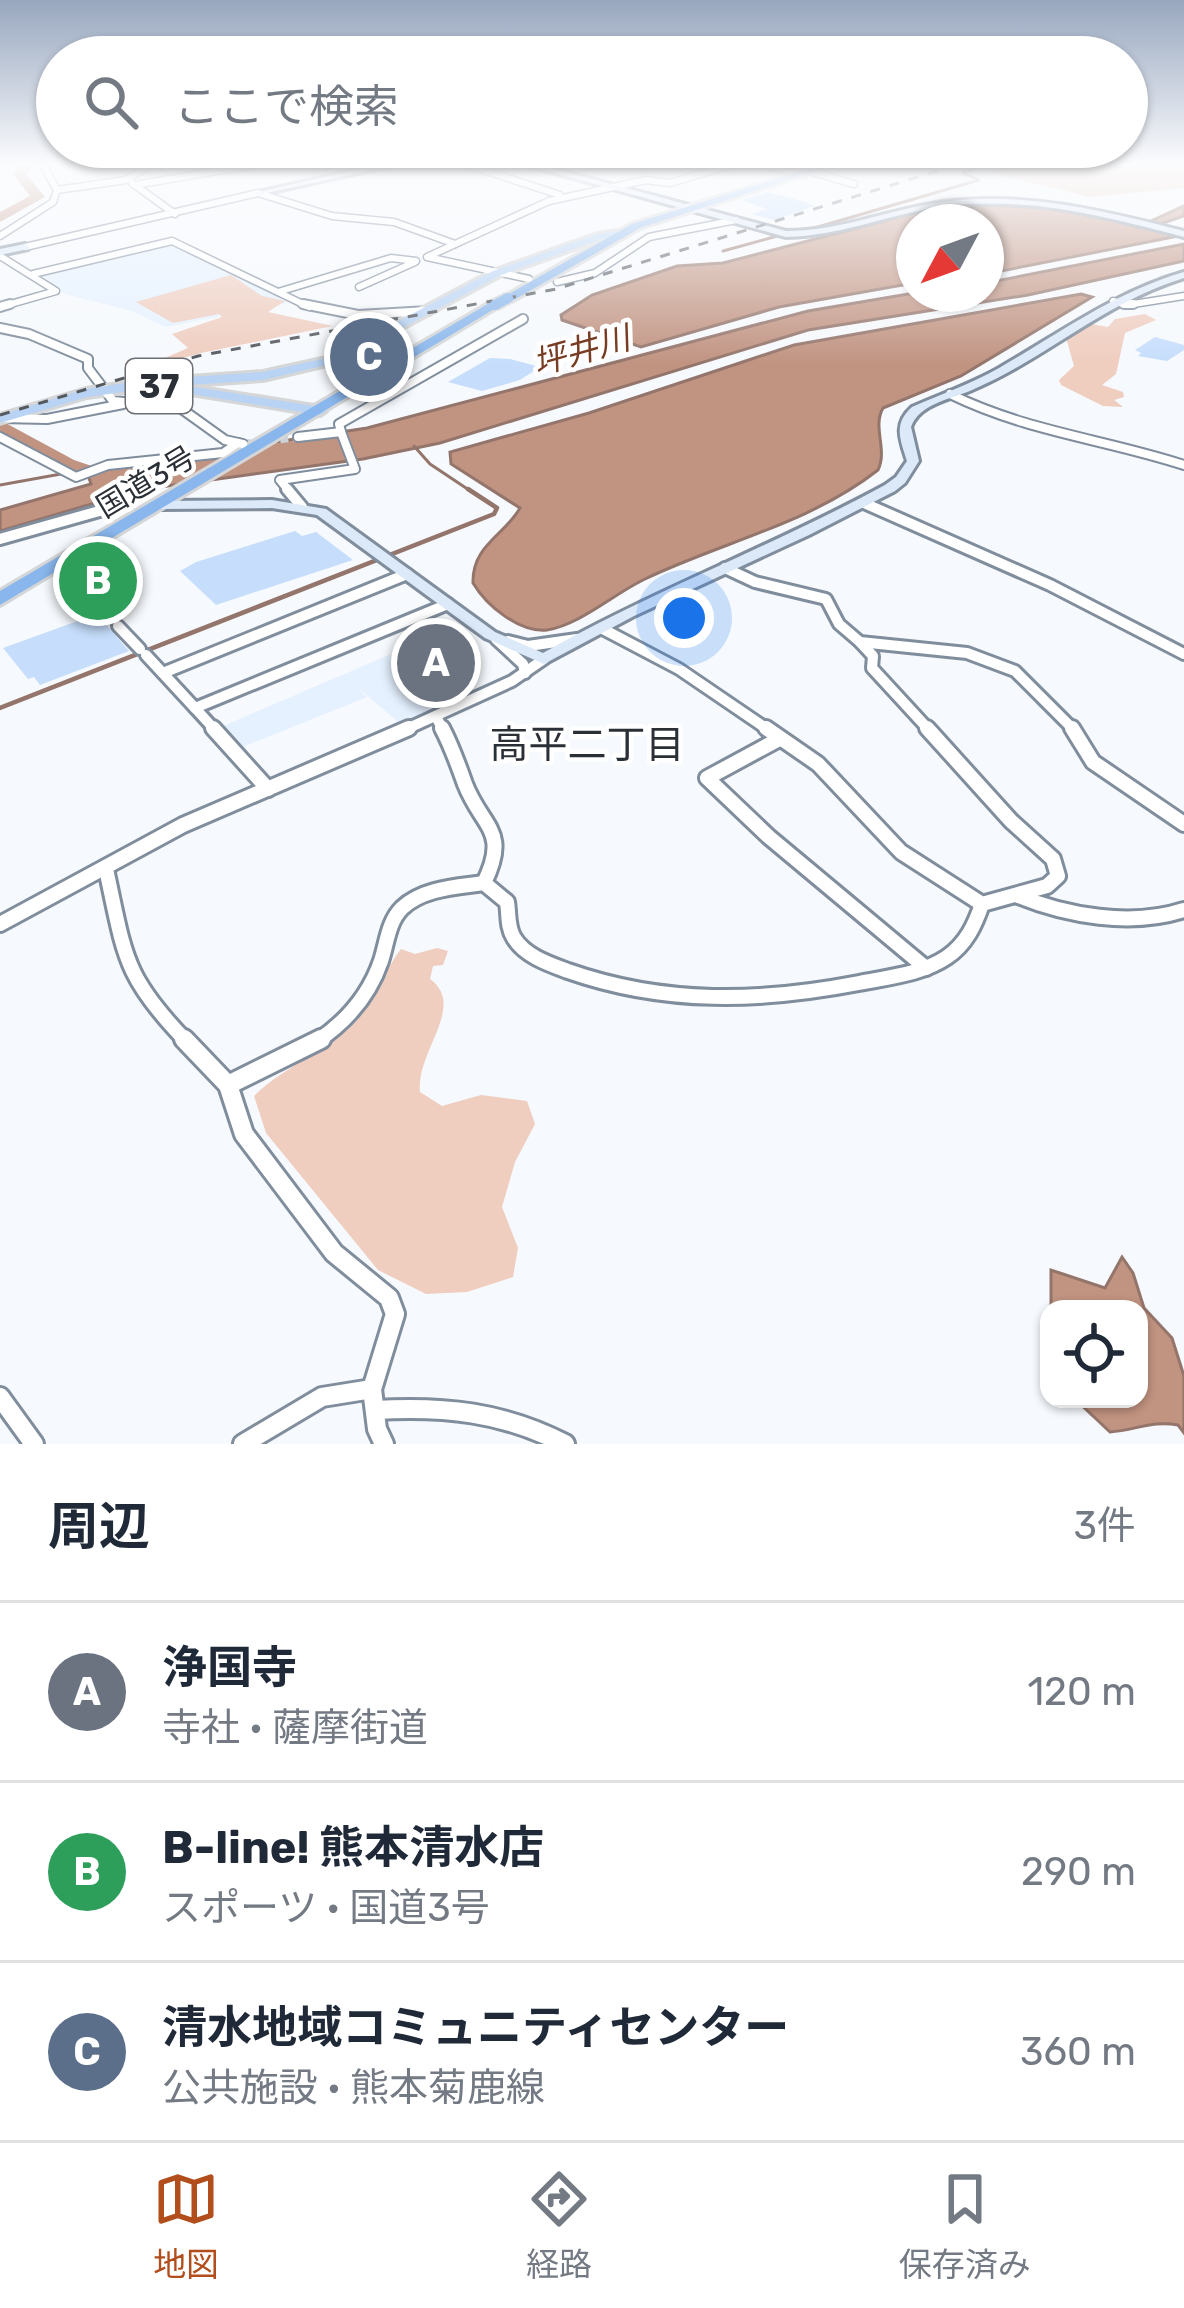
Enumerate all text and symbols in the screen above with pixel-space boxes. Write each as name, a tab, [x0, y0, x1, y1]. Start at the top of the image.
search box	[36, 36, 1148, 168]
icon: search	[78, 69, 144, 135]
text: ここで検索	[174, 80, 399, 133]
north arrow	[896, 204, 1004, 312]
pin: C	[330, 312, 408, 402]
water label: 坪井川	[528, 317, 637, 383]
road number: 37	[126, 359, 192, 413]
street label: 国道3号	[90, 439, 202, 525]
pin: B	[59, 536, 137, 626]
your location	[654, 588, 714, 648]
pin: A	[397, 618, 475, 708]
district label: 高平二丁目	[489, 722, 685, 768]
map controls	[1040, 1300, 1148, 1408]
button: locate	[1040, 1300, 1148, 1408]
text: 周辺	[48, 1496, 150, 1557]
text: 3件	[1074, 1503, 1136, 1549]
text: 浄国寺	[162, 1641, 297, 1694]
text: A	[73, 1669, 101, 1715]
text: 120 m	[1027, 1669, 1136, 1715]
text: 寺社 · 薩摩街道	[162, 1705, 428, 1751]
text: B-line! 熊本清水店	[162, 1821, 544, 1874]
text: B	[73, 1849, 101, 1895]
text: 290 m	[1021, 1849, 1136, 1895]
text: スポーツ · 国道3号	[162, 1885, 490, 1931]
text: 清水地域コミュニティセンター	[162, 2001, 789, 2054]
text: C	[73, 2029, 101, 2075]
text: 360 m	[1020, 2029, 1136, 2075]
text: 公共施設 · 熊本菊鹿線	[162, 2065, 545, 2111]
tab: 地図	[153, 2166, 219, 2286]
tab: 経路	[526, 2166, 592, 2286]
tab: 保存済み	[899, 2166, 1031, 2286]

